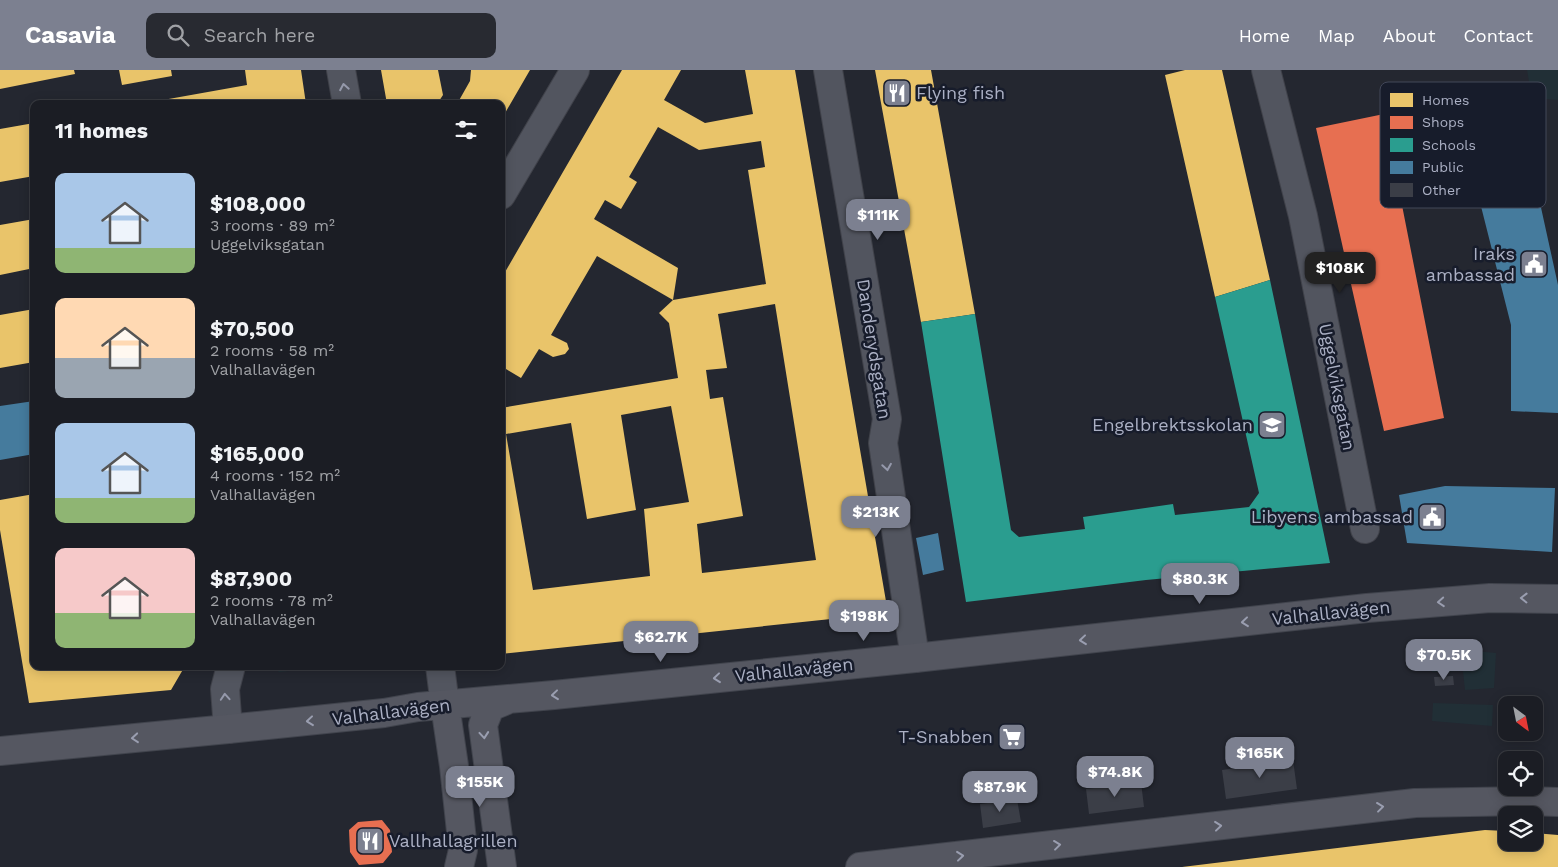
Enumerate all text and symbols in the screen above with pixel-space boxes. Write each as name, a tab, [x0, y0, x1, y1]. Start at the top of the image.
search box	[146, 13, 496, 58]
text: Casavia	[25, 21, 116, 49]
icon: search	[164, 21, 192, 49]
text: Search here	[204, 24, 315, 47]
text: Home	[1239, 25, 1290, 46]
text: Map	[1318, 25, 1355, 46]
text: About	[1383, 25, 1435, 46]
text: Contact	[1463, 25, 1533, 46]
restaurant icon: Flying fish	[882, 78, 912, 108]
one-way arrow	[340, 82, 350, 91]
place label: Flying fish	[916, 82, 1005, 103]
legend	[1380, 82, 1546, 208]
text: Homes	[1422, 92, 1469, 108]
text: Shops	[1422, 114, 1464, 130]
icon: filters	[452, 116, 480, 144]
text: 11 homes	[55, 118, 148, 143]
text: Schools	[1422, 137, 1476, 153]
text: Public	[1422, 159, 1464, 175]
text: Other	[1422, 182, 1461, 198]
text: $108,000	[210, 191, 306, 216]
icon: home	[95, 193, 155, 253]
pin: $111K	[843, 198, 913, 241]
text: $111K	[857, 205, 899, 224]
text: 3 rooms · 89 m²	[210, 216, 335, 235]
text: Uggelviksgatan	[210, 235, 325, 254]
place label: Iraks ambassad	[1426, 243, 1515, 285]
public building icon: Iraks ambassad	[1519, 249, 1549, 279]
pin: $108K	[1305, 252, 1375, 294]
text: $108K	[1316, 258, 1364, 277]
street label: Danderydsgatan	[853, 277, 896, 421]
text: $70,500	[210, 316, 294, 341]
icon: home	[95, 318, 155, 378]
street label: Uggelviksgatan	[1315, 322, 1360, 452]
text: 2 rooms · 58 m²	[210, 341, 334, 360]
text: Valhallavägen	[210, 360, 316, 379]
school or university icon: Engelbrektsskolan	[1257, 410, 1287, 440]
place label: Engelbrektsskolan	[1092, 414, 1253, 435]
text: $165,000	[210, 441, 304, 466]
icon: home	[95, 443, 155, 503]
one-way arrow	[881, 464, 892, 472]
text: 4 rooms · 152 m²	[210, 466, 340, 485]
text: Valhallavägen	[210, 485, 316, 504]
pin: $213K	[841, 496, 911, 538]
text: $213K	[852, 502, 900, 521]
public building icon: Libyens ambassad	[1417, 502, 1447, 532]
place label: Libyens ambassad	[1251, 506, 1413, 527]
pin: $80.3K	[1159, 562, 1241, 605]
text: $87,900	[210, 566, 292, 591]
icon: home	[95, 568, 155, 628]
text: $80.3K	[1172, 569, 1228, 588]
text: 2 rooms · 78 m²	[210, 591, 333, 610]
one-way arrow	[1520, 593, 1528, 604]
street label: Valhallavägen	[1271, 596, 1391, 629]
one-way arrow	[1437, 596, 1445, 607]
pin: $198K	[829, 600, 899, 642]
text: $198K	[840, 606, 888, 625]
text: Valhallavägen	[210, 610, 316, 629]
one-way arrow	[1240, 616, 1248, 627]
pin: $62.7K	[620, 620, 702, 663]
text: $62.7K	[634, 627, 688, 646]
one-way arrow	[1079, 634, 1087, 645]
pin: $70.5K	[1403, 638, 1485, 681]
text: $70.5K	[1417, 645, 1471, 664]
street label: Valhallavägen	[734, 653, 854, 686]
one-way arrow	[713, 672, 721, 683]
one-way arrow	[551, 689, 559, 700]
one-way arrow	[220, 693, 231, 701]
street label: Valhallavägen	[331, 694, 451, 729]
north arrow	[1498, 696, 1542, 741]
map controls	[1498, 696, 1543, 851]
one-way arrow	[305, 715, 313, 726]
supermarket icon: T-Snabben	[997, 722, 1027, 752]
place label: T-Snabben	[898, 726, 993, 747]
one-way arrow	[131, 732, 139, 743]
one-way arrow	[478, 732, 489, 740]
pin: $165K	[1225, 736, 1295, 779]
text: $165K	[1236, 743, 1284, 762]
button: locate	[1498, 751, 1543, 796]
pin: $74.8K	[1074, 756, 1156, 798]
text: $74.8K	[1088, 762, 1142, 781]
pin: $155K	[445, 766, 515, 808]
pin: $87.9K	[959, 770, 1041, 813]
text: $155K	[457, 772, 503, 791]
text: $87.9K	[973, 777, 1027, 796]
one-way arrow	[1376, 802, 1384, 813]
button: layers	[1498, 806, 1543, 851]
one-way arrow	[1214, 821, 1222, 832]
restaurant icon: Vallhallagrillen	[355, 826, 385, 856]
place label: Vallhallagrillen	[389, 830, 518, 851]
one-way arrow	[1053, 840, 1061, 851]
one-way arrow	[957, 851, 965, 862]

